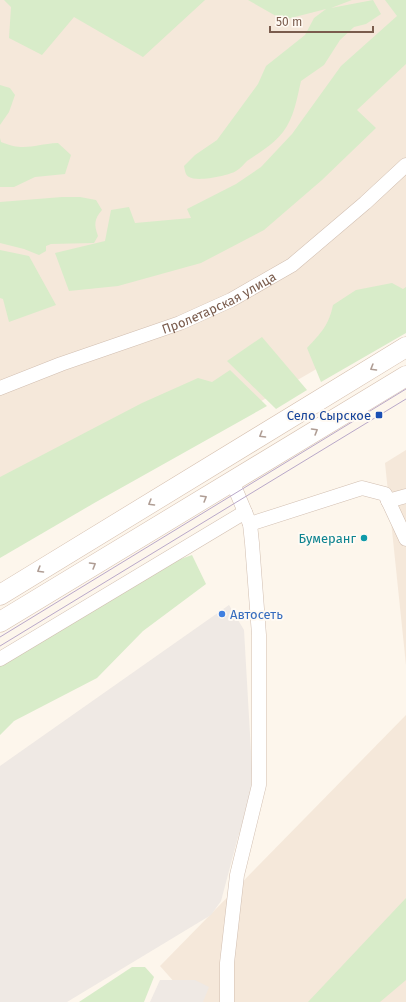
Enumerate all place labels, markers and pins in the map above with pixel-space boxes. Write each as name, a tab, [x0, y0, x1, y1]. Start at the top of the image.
place label: Село Сырское	[287, 408, 371, 423]
marker: Село Сырское	[374, 410, 384, 420]
place label: Бумеранг	[298, 531, 356, 546]
marker: Бумеранг	[359, 533, 369, 543]
place label: Автосеть	[230, 607, 283, 622]
marker: Автосеть	[217, 609, 227, 619]

